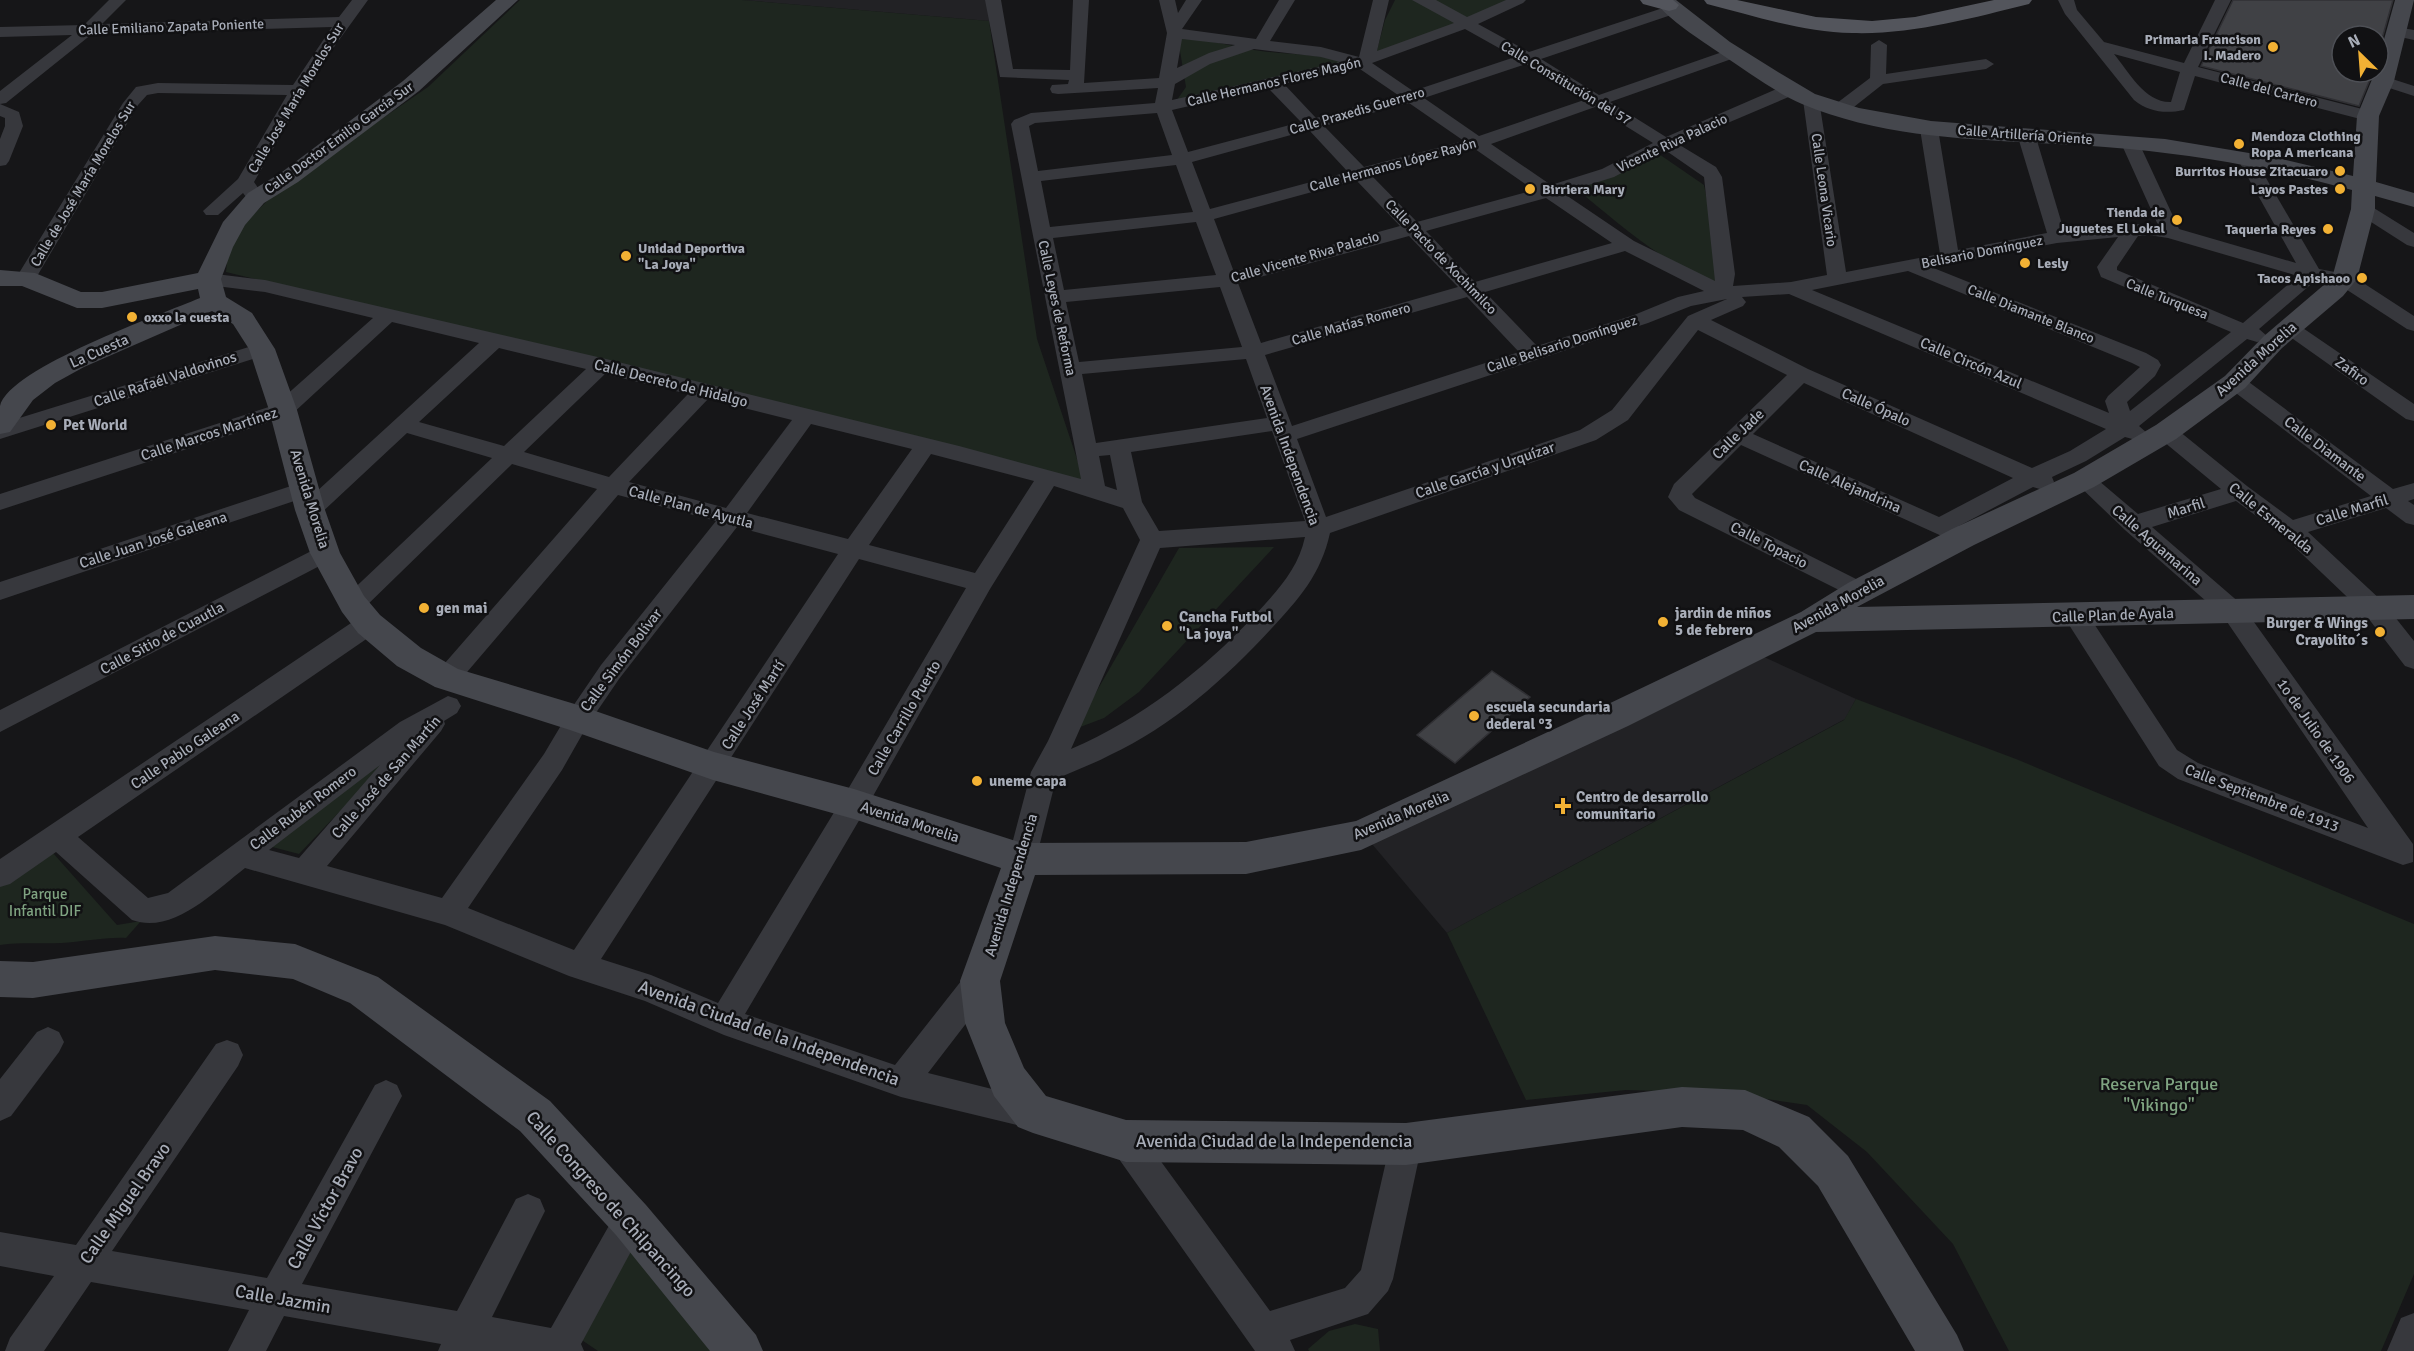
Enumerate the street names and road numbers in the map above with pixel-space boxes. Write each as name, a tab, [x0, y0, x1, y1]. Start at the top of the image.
street label: Calle Emiliano Zapata Poniente	[78, 15, 264, 39]
street label: Calle José María Morelos Sur	[244, 19, 348, 176]
street label: Calle Constitución del 57	[1498, 37, 1634, 129]
street label: Calle Hermanos Flores Magón	[1185, 54, 1363, 110]
street label: Calle del Cartero	[2219, 69, 2319, 111]
street label: Calle Doctor Emilio García Sur	[261, 78, 418, 198]
street label: Calle Praxedis Guerrero	[1287, 84, 1427, 138]
street label: Calle de José María Morelos Sur	[27, 97, 140, 270]
street label: Vicente Riva Palacio	[1614, 110, 1730, 176]
street label: Calle Artillería Oriente	[1957, 122, 2093, 148]
street label: Calle Leona Vicario	[1808, 132, 1840, 248]
street label: Calle Hermanos López Rayón	[1308, 135, 1478, 195]
street label: Calle Pacto de Xochimilco	[1382, 196, 1500, 318]
street label: Calle Vicente Riva Palacio	[1229, 228, 1381, 286]
street label: Belisario Domínguez	[1920, 232, 2044, 272]
street label: Calle Leyes de Reforma	[1034, 239, 1080, 377]
street label: Calle Turquesa	[2123, 275, 2211, 323]
street label: Calle Diamante Blanco	[1965, 281, 2097, 347]
street label: Calle Matías Romero	[1290, 299, 1412, 349]
street label: Calle Belisario Domínguez	[1485, 312, 1639, 376]
street label: Avenida Morelia	[2212, 318, 2300, 400]
street label: La Cuesta	[67, 330, 131, 372]
street label: Calle Circón Azul	[1917, 333, 2025, 393]
street label: Calle Rafaél Valdovinos	[91, 347, 239, 411]
street label: Zafiro	[2331, 353, 2373, 389]
street label: Calle Decreto de Hidalgo	[592, 355, 750, 411]
street label: Avenida Independencia	[1256, 382, 1324, 528]
street label: Calle Ópalo	[1839, 383, 1914, 430]
street label: Calle Marcos Martínez	[138, 403, 280, 465]
street label: Calle Jade	[1708, 405, 1768, 463]
street label: Calle Diamante	[2281, 412, 2369, 486]
street label: Calle García y Urquízar	[1413, 438, 1558, 502]
street label: Avenida Morelia	[286, 447, 334, 551]
street label: Calle Alejandrina	[1796, 455, 1904, 517]
street label: Calle Esmeralda	[2225, 479, 2317, 557]
street label: Calle Plan de Ayutla	[627, 482, 755, 532]
street label: Calle Marfil	[2314, 490, 2390, 530]
street label: Marfil	[2165, 494, 2207, 522]
street label: Calle Aguamarina	[2108, 501, 2206, 589]
street label: Calle Juan José Galeana	[77, 508, 229, 572]
street label: Calle Topacio	[1727, 518, 1811, 572]
street label: Avenida Morelia	[1789, 571, 1887, 637]
street label: Calle Sitio de Cuautla	[97, 598, 227, 678]
street label: Calle Simón Bolívar	[576, 604, 666, 715]
street label: Calle Plan de Ayala	[2052, 604, 2174, 626]
street label: Calle José Martí	[717, 657, 789, 753]
street label: Calle Carrillo Puerto	[864, 657, 944, 779]
street label: 1o de Julio de 1906	[2273, 675, 2359, 787]
street label: Calle Pablo Galeana	[127, 707, 243, 793]
street label: Calle José de San Martín	[328, 712, 444, 842]
street label: Calle Septiembre de 1913	[2182, 760, 2342, 836]
street label: Calle Rubén Romero	[246, 762, 360, 854]
street label: Avenida Morelia	[1350, 787, 1452, 843]
street label: Avenida Morelia	[858, 798, 962, 846]
street label: Avenida Independencia	[981, 811, 1041, 959]
street label: Avenida Ciudad de la Independencia	[635, 975, 903, 1091]
street label: Calle Congreso de Chilpancingo	[522, 1106, 700, 1302]
street label: Avenida Ciudad de la Independencia	[1136, 1130, 1412, 1152]
street label: Calle Miguel Bravo	[75, 1138, 175, 1268]
street label: Calle Víctor Bravo	[282, 1143, 368, 1273]
street label: Calle Jazmin	[233, 1280, 333, 1318]

